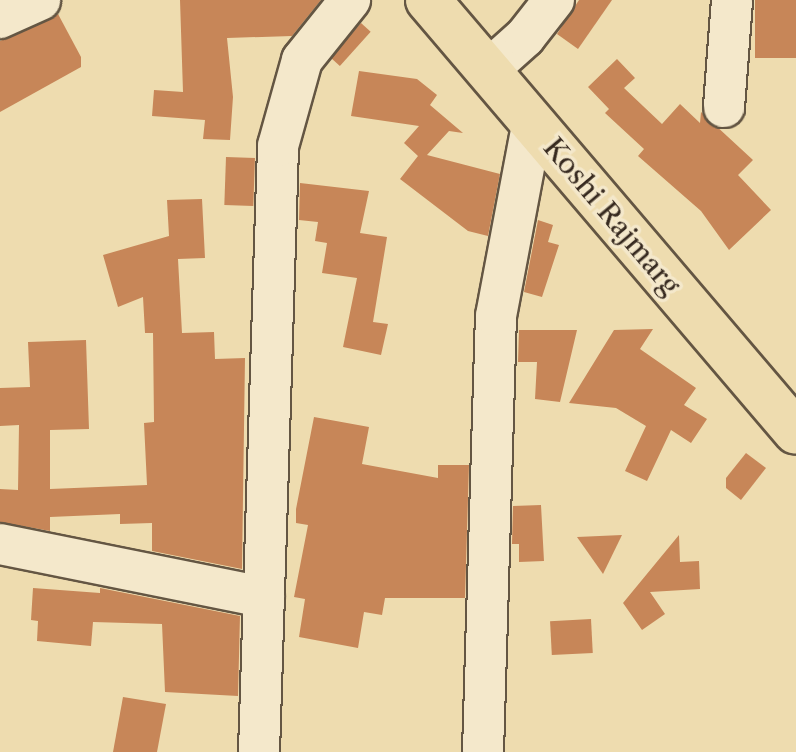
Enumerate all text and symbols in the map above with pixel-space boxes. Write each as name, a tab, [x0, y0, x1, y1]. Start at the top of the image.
street label: Koshi Rajmarg	[537, 131, 687, 301]

